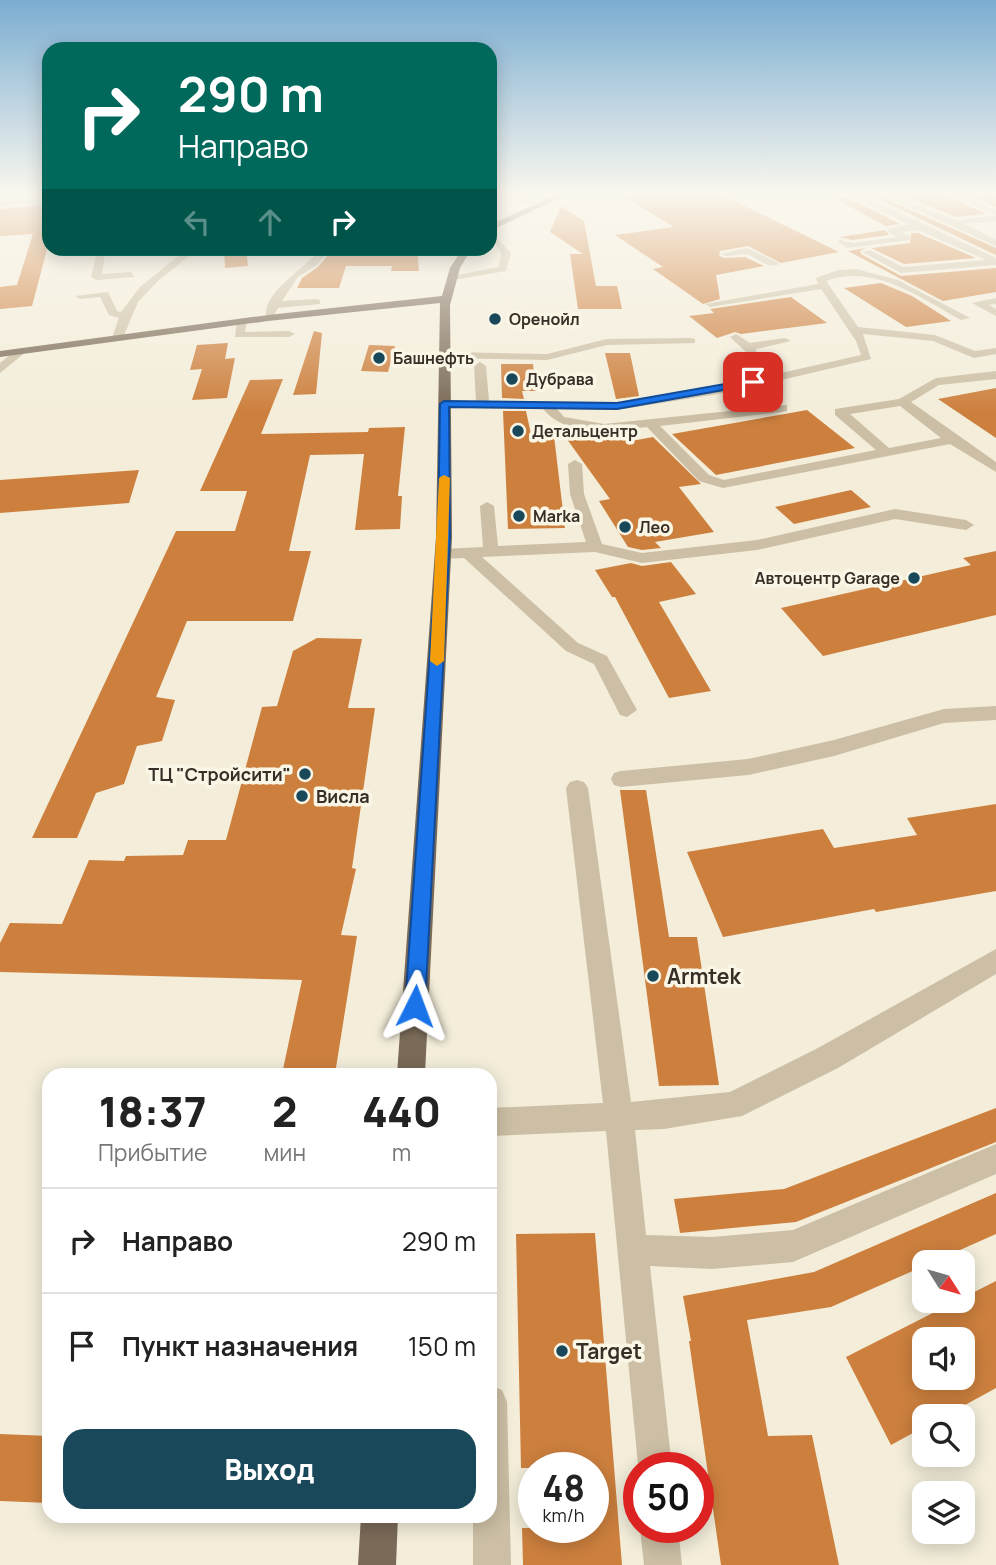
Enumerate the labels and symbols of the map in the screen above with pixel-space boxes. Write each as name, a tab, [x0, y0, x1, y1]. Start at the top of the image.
place label: Оренойл	[509, 308, 580, 330]
marker: Оренойл	[487, 311, 503, 327]
place label: Башнефть	[393, 347, 474, 369]
marker: Башнефть	[371, 350, 387, 366]
pin	[723, 352, 783, 412]
place label: Дубрава	[526, 368, 594, 390]
marker: Дубрава	[504, 371, 520, 387]
place label: Детальцентр	[532, 420, 638, 442]
marker: Детальцентр	[510, 423, 526, 439]
place label: Marka	[533, 505, 580, 527]
marker: Marka	[511, 508, 527, 524]
place label: Лео	[639, 516, 670, 538]
marker: Лео	[617, 519, 633, 535]
place label: Автоцентр Garage	[755, 567, 900, 589]
marker: Автоцентр Garage	[906, 570, 922, 586]
place label: ТЦ "Стройсити"	[148, 762, 291, 786]
marker: ТЦ "Стройсити"	[297, 766, 313, 782]
place label: Висла	[316, 784, 370, 808]
marker: Висла	[294, 788, 310, 804]
place label: Armtek	[667, 962, 741, 990]
marker: Armtek	[645, 968, 661, 984]
position arrow	[378, 969, 452, 1043]
north arrow	[912, 1250, 975, 1312]
place label: Target	[576, 1337, 642, 1365]
marker: Target	[554, 1343, 570, 1359]
speed limit sign: 50	[623, 1452, 714, 1543]

